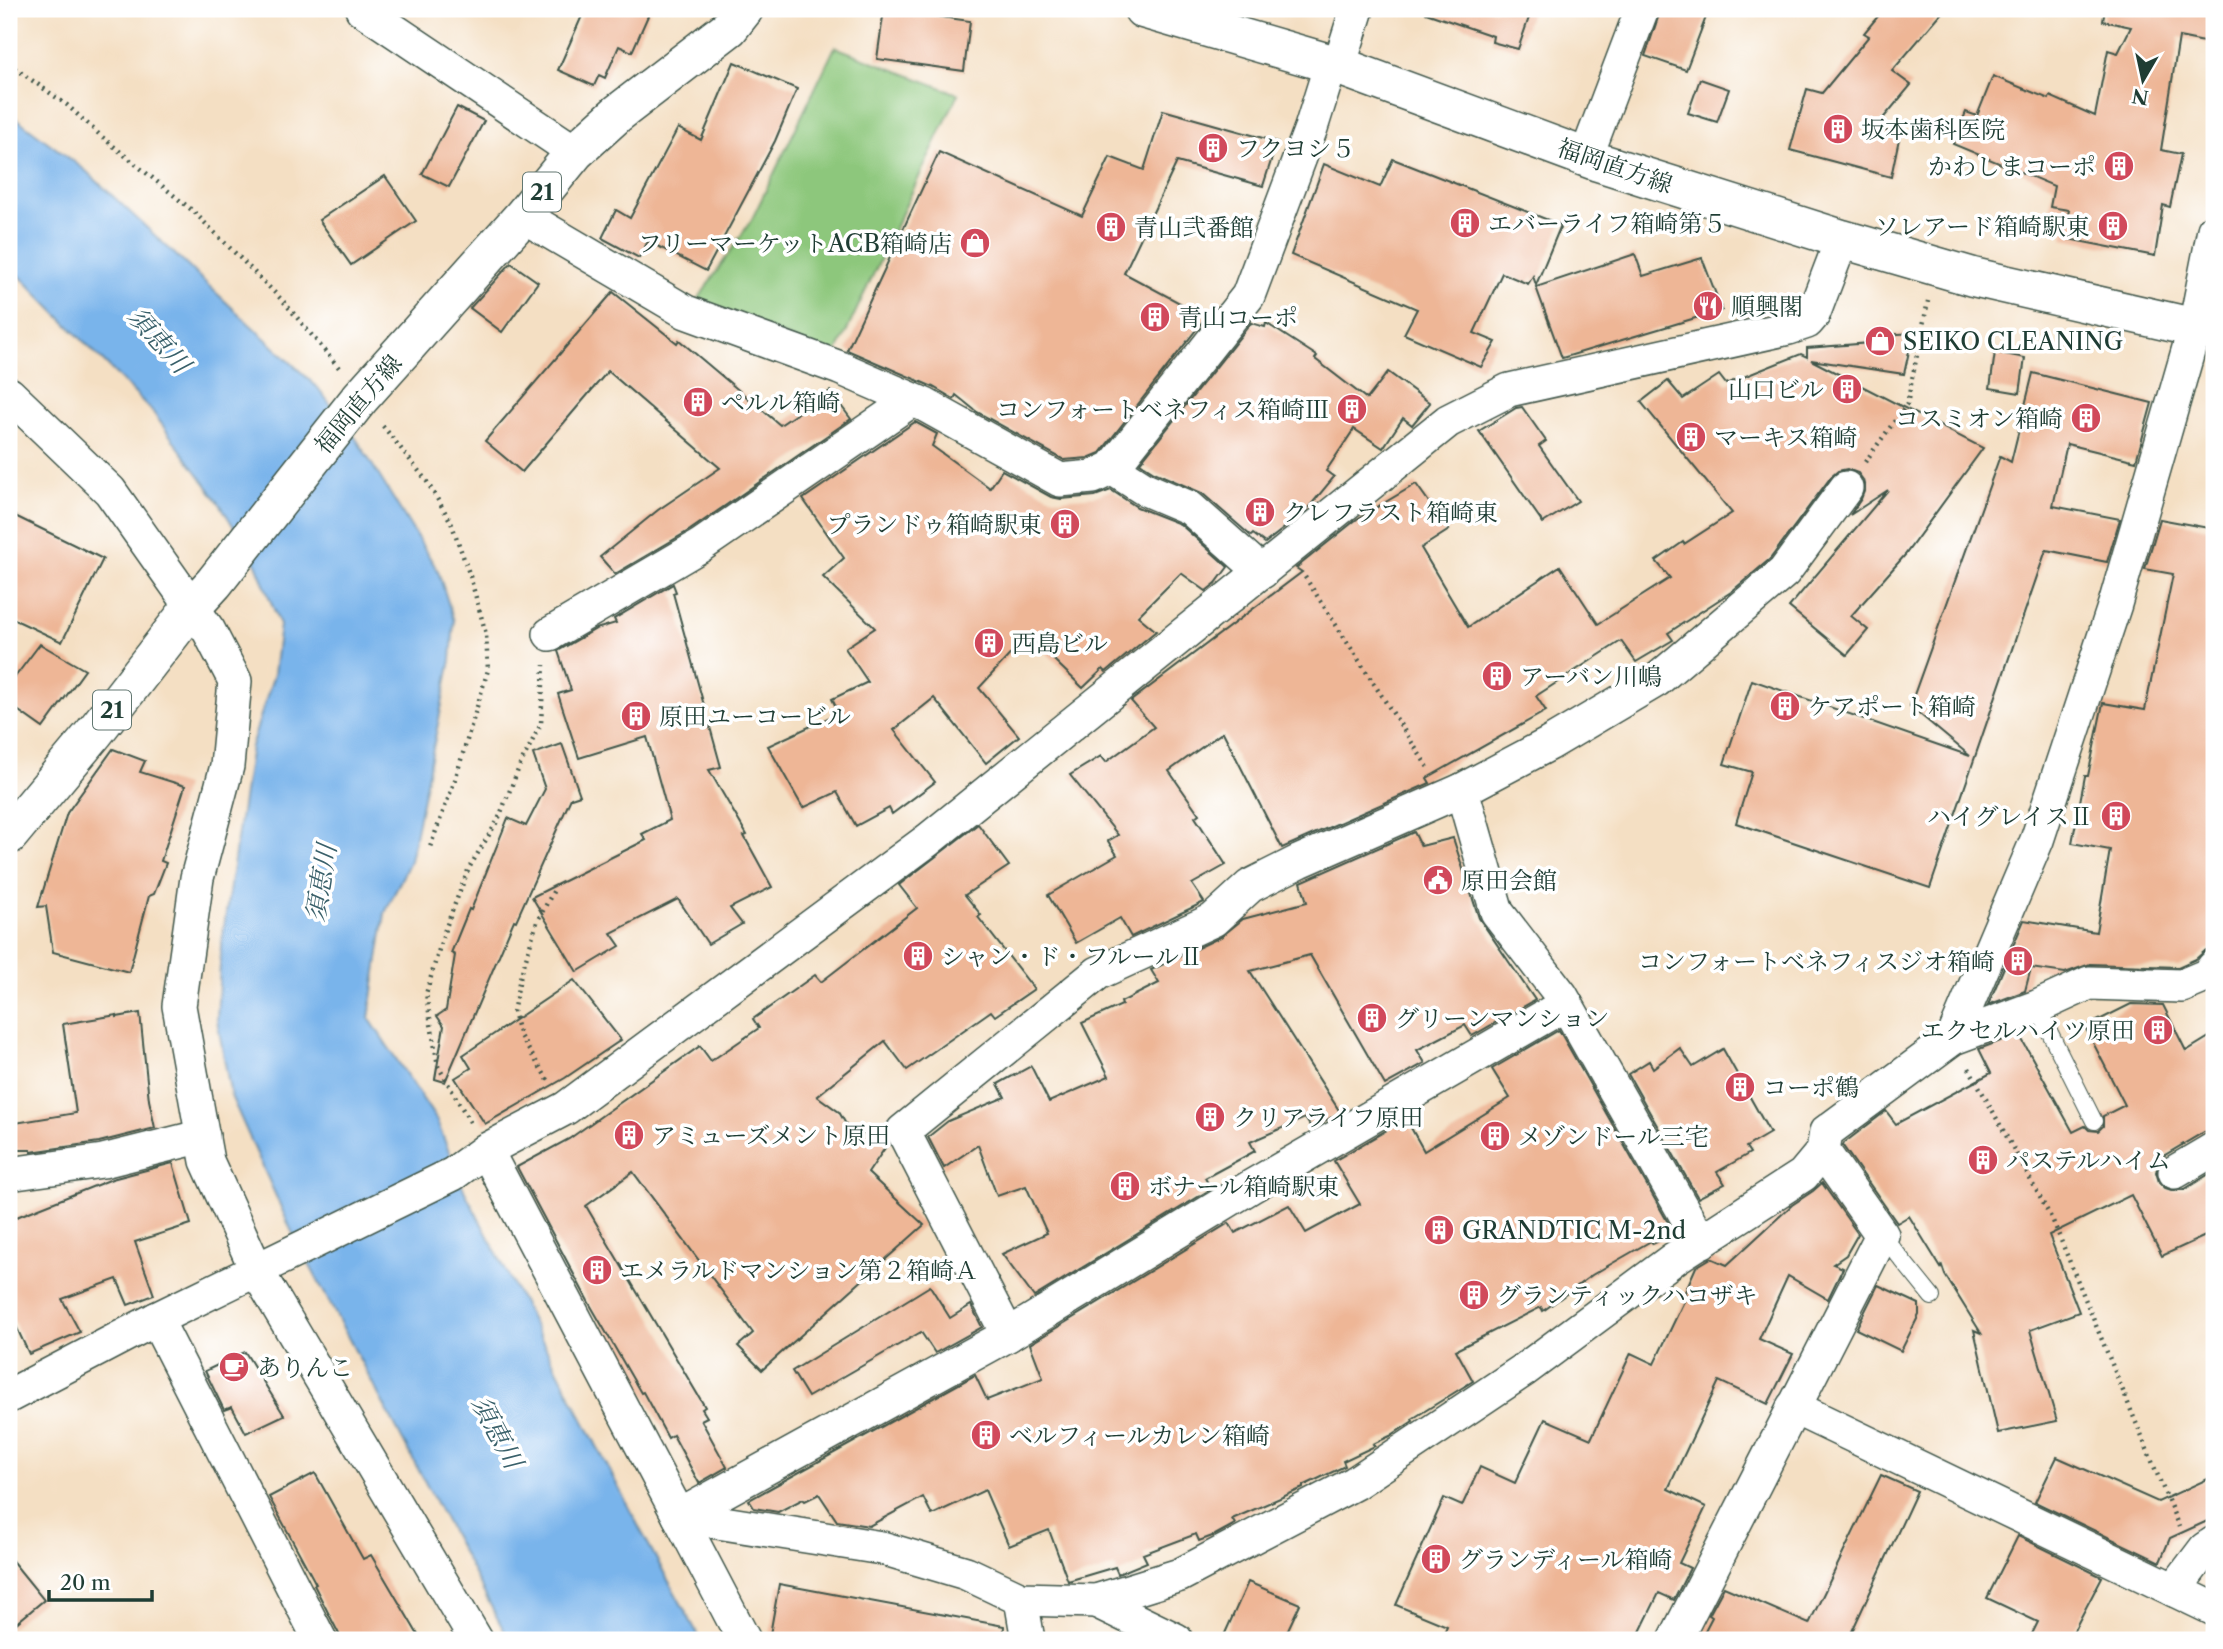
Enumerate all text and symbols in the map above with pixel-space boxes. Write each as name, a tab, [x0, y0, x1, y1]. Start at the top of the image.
north arrow	[2108, 46, 2178, 116]
text: N	[2130, 84, 2150, 109]
building icon: 坂本歯科医院	[1821, 112, 1855, 146]
place label: 坂本歯科医院	[1861, 115, 2005, 144]
building icon: フクヨシ５	[1196, 131, 1230, 165]
street label: 福岡直方線	[1554, 133, 1676, 199]
place label: フクヨシ５	[1236, 134, 1355, 163]
building icon: かわしまコーポ	[2102, 149, 2136, 183]
place label: かわしまコーポ	[1928, 152, 2096, 181]
road number: 21	[523, 172, 561, 211]
building icon: エバーライフ箱崎第５	[1448, 206, 1482, 240]
place label: エバーライフ箱崎第５	[1488, 209, 1727, 238]
building icon: ソレアード箱崎駅東	[2096, 209, 2130, 243]
building icon: 青山弐番館	[1094, 210, 1128, 244]
place label: ソレアード箱崎駅東	[1875, 212, 2090, 241]
place label: 青山弐番館	[1134, 213, 1254, 242]
shop icon: フリーマーケットACB箱崎店	[958, 226, 992, 260]
place label: フリーマーケットACB箱崎店	[638, 229, 952, 258]
restaurant icon: 順興閣	[1691, 289, 1725, 323]
place label: 順興閣	[1731, 292, 1803, 321]
water label: 須恵川	[121, 300, 199, 382]
building icon: 青山コーポ	[1138, 300, 1172, 334]
place label: 青山コーポ	[1178, 303, 1298, 332]
shop icon: SEIKO CLEANING	[1863, 324, 1897, 358]
place label: SEIKO CLEANING	[1903, 327, 2123, 356]
street label: 福岡直方線	[308, 349, 408, 459]
building icon: 山口ビル	[1830, 372, 1864, 406]
place label: 山口ビル	[1728, 375, 1824, 404]
building icon: ペルル箱崎	[681, 385, 715, 419]
place label: ペルル箱崎	[721, 388, 840, 417]
building icon: コンフォートベネフィス箱崎Ⅲ	[1335, 392, 1369, 426]
place label: コンフォートベネフィス箱崎Ⅲ	[996, 395, 1329, 424]
building icon: コスミオン箱崎	[2069, 401, 2103, 435]
place label: コスミオン箱崎	[1895, 404, 2063, 433]
building icon: マーキス箱崎	[1674, 420, 1708, 454]
place label: マーキス箱崎	[1714, 423, 1858, 452]
building icon: クレフラスト箱崎東	[1243, 495, 1277, 529]
place label: クレフラスト箱崎東	[1283, 498, 1498, 527]
building icon: プランドゥ箱崎駅東	[1048, 507, 1082, 541]
place label: プランドゥ箱崎駅東	[827, 510, 1042, 539]
building icon: 西島ビル	[972, 626, 1006, 660]
place label: 西島ビル	[1012, 629, 1108, 658]
building icon: アーバン川嶋	[1480, 659, 1514, 693]
place label: アーバン川嶋	[1520, 662, 1662, 691]
building icon: ケアポート箱崎	[1768, 689, 1802, 723]
road number: 21	[93, 690, 131, 730]
place label: ケアポート箱崎	[1808, 692, 1976, 721]
building icon: 原田ユーコービル	[619, 699, 653, 733]
place label: 原田ユーコービル	[659, 702, 851, 731]
building icon: ハイグレイスⅡ	[2099, 799, 2133, 833]
place label: ハイグレイスⅡ	[1927, 802, 2093, 831]
water label: 須恵川	[299, 839, 343, 924]
public building icon: 原田会館	[1421, 863, 1455, 897]
place label: 原田会館	[1461, 866, 1557, 895]
building icon: シャン・ド・フルールⅡ	[901, 939, 935, 973]
place label: シャン・ド・フルールⅡ	[941, 942, 1203, 971]
building icon: コンフォートベネフィスジオ箱崎	[2001, 944, 2035, 978]
place label: コンフォートベネフィスジオ箱崎	[1638, 947, 1995, 976]
building icon: グリーンマンション	[1355, 1001, 1389, 1035]
place label: グリーンマンション	[1395, 1004, 1609, 1033]
building icon: エクセルハイツ原田	[2141, 1013, 2175, 1047]
place label: エクセルハイツ原田	[1921, 1016, 2135, 1045]
building icon: コーポ鶴	[1723, 1070, 1757, 1104]
place label: コーポ鶴	[1763, 1073, 1859, 1102]
building icon: クリアライフ原田	[1193, 1100, 1227, 1134]
place label: クリアライフ原田	[1233, 1103, 1424, 1132]
building icon: アミューズメント原田	[612, 1118, 646, 1152]
building icon: メゾンドール三宅	[1478, 1119, 1512, 1153]
place label: アミューズメント原田	[652, 1121, 890, 1150]
place label: メゾンドール三宅	[1518, 1122, 1709, 1151]
building icon: パステルハイム	[1966, 1143, 2000, 1177]
place label: パステルハイム	[2006, 1146, 2171, 1175]
building icon: ボナール箱崎駅東	[1108, 1169, 1142, 1203]
place label: ボナール箱崎駅東	[1148, 1172, 1340, 1201]
building icon: GRANDTIC M-2nd	[1422, 1213, 1456, 1247]
place label: GRANDTIC M-2nd	[1462, 1216, 1686, 1245]
building icon: エメラルドマンション第２箱崎Ａ	[580, 1253, 614, 1287]
place label: エメラルドマンション第２箱崎Ａ	[620, 1256, 978, 1285]
building icon: グランティックハコザキ	[1457, 1278, 1491, 1312]
place label: グランティックハコザキ	[1497, 1281, 1758, 1310]
cafe icon: ありんこ	[217, 1350, 251, 1384]
place label: ありんこ	[257, 1353, 353, 1382]
water label: 須恵川	[465, 1390, 531, 1477]
building icon: ベルフィールカレン箱崎	[969, 1418, 1003, 1452]
place label: ベルフィールカレン箱崎	[1009, 1421, 1270, 1450]
building icon: グランディール箱崎	[1419, 1542, 1453, 1576]
place label: グランディール箱崎	[1459, 1545, 1673, 1574]
scale bar	[49, 1558, 152, 1602]
text: 20 m	[60, 1570, 111, 1595]

